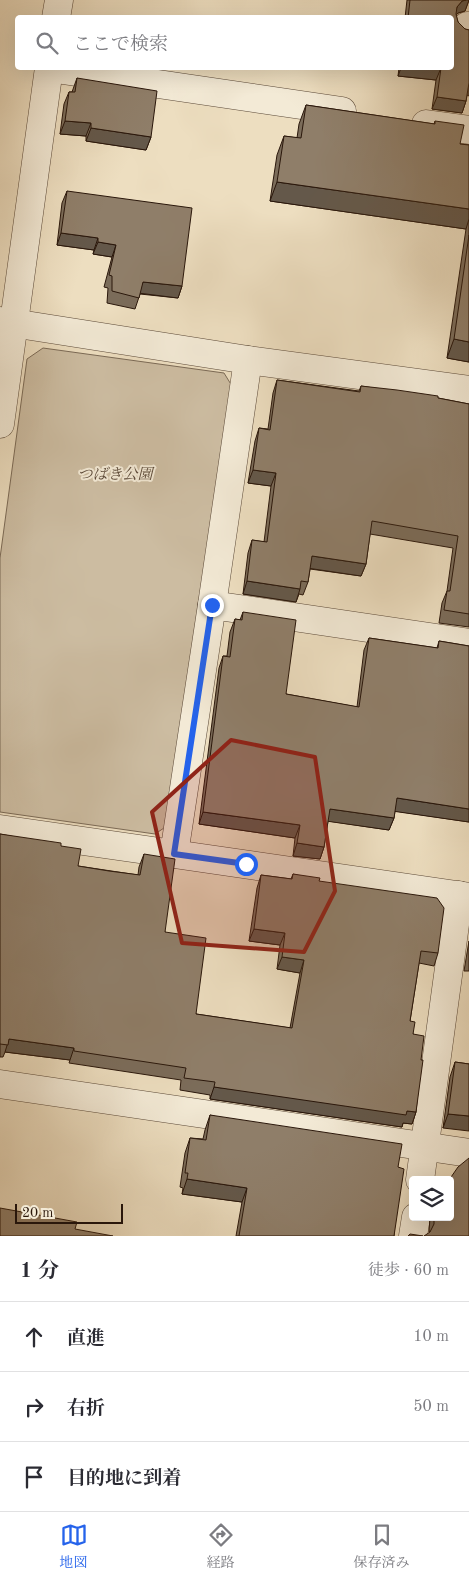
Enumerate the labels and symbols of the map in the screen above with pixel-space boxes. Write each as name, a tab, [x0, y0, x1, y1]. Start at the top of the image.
park label: つばき公園	[77, 466, 155, 483]
route end	[201, 594, 224, 617]
route start	[235, 853, 258, 876]
scale bar	[15, 1201, 122, 1224]

